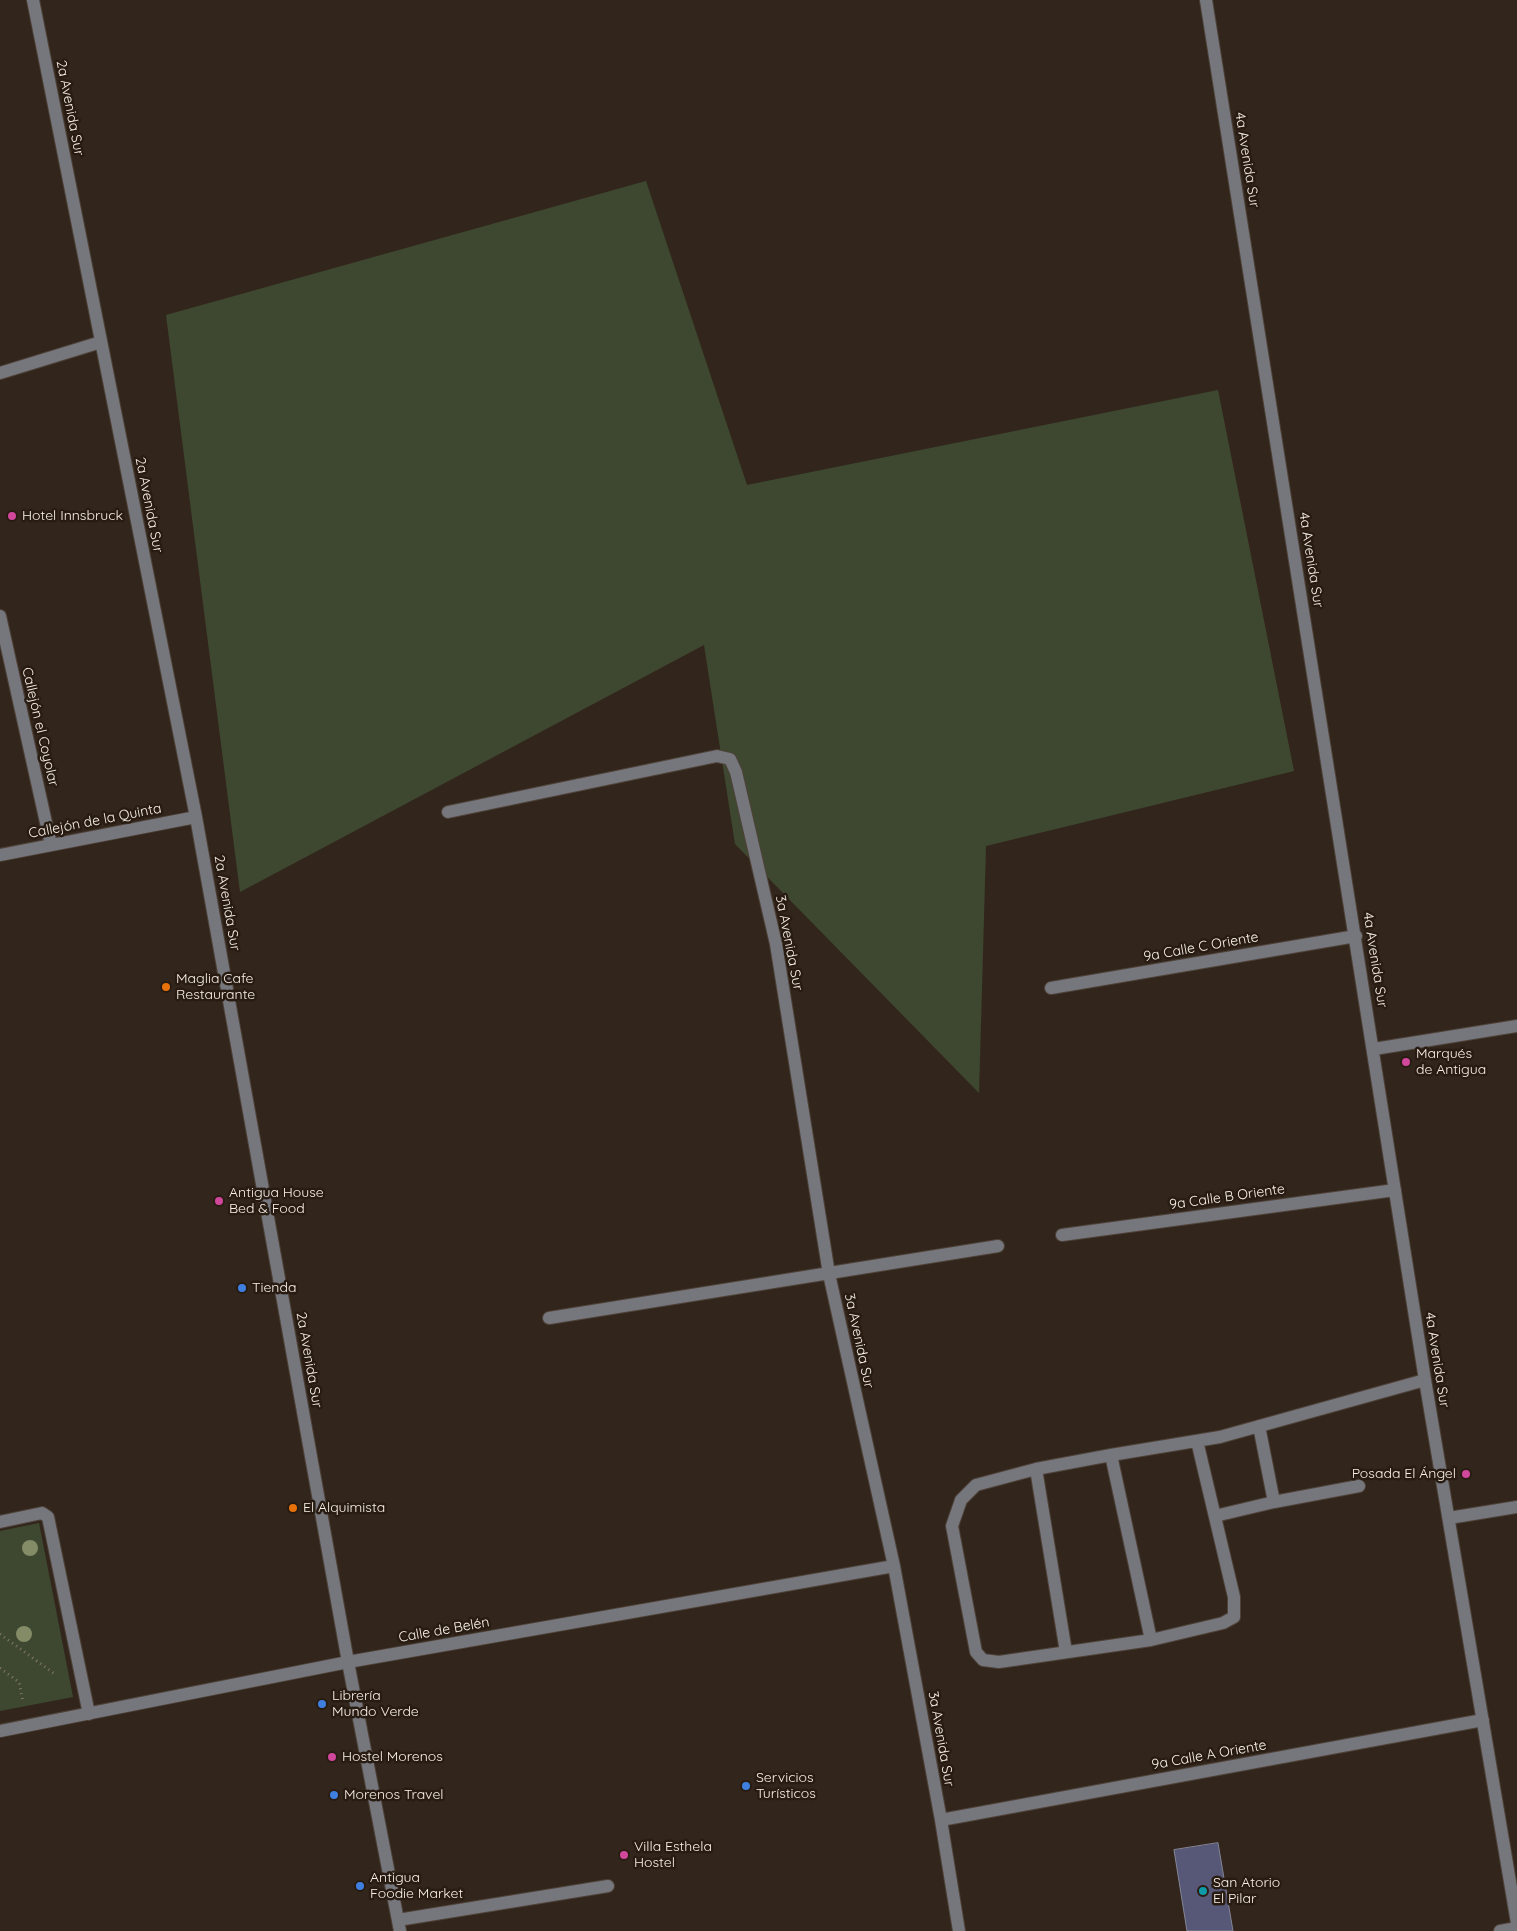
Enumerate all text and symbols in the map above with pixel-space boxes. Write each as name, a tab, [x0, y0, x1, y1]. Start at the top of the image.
street label: 2a Avenida Sur	[52, 59, 88, 157]
street label: 4a Avenida Sur	[1231, 111, 1263, 209]
street label: 2a Avenida Sur	[131, 456, 167, 554]
place label: Hotel Innsbruck	[22, 508, 123, 524]
marker: Hotel Innsbruck	[6, 510, 18, 522]
street label: 4a Avenida Sur	[1295, 511, 1327, 609]
street label: Callejón el Coyolar	[18, 666, 62, 788]
street label: Callejón de la Quinta	[27, 800, 163, 842]
street label: 2a Avenida Sur	[210, 854, 244, 952]
street label: 3a Avenida Sur	[772, 894, 806, 992]
street label: 4a Avenida Sur	[1359, 911, 1391, 1009]
street label: 9a Calle C Oriente	[1142, 929, 1260, 965]
place label: Maglia Cafe Restaurante	[176, 971, 255, 1004]
marker: Maglia Cafe Restaurante	[160, 981, 172, 993]
place label: Marqués de Antigua	[1416, 1046, 1486, 1078]
marker: Marqués de Antigua	[1400, 1056, 1412, 1068]
street label: 9a Calle B Oriente	[1168, 1181, 1286, 1213]
place label: Antigua House Bed & Food	[229, 1185, 324, 1218]
marker: Antigua House Bed & Food	[213, 1195, 225, 1207]
place label: Tienda	[252, 1280, 296, 1296]
marker: Tienda	[236, 1282, 248, 1294]
street label: 3a Avenida Sur	[841, 1292, 877, 1390]
street label: 2a Avenida Sur	[292, 1311, 326, 1409]
street label: 4a Avenida Sur	[1421, 1311, 1453, 1409]
place label: Posada El Ángel	[1352, 1466, 1456, 1482]
marker: Posada El Ángel	[1460, 1468, 1472, 1480]
place label: El Alquimista	[303, 1500, 385, 1516]
marker: El Alquimista	[287, 1502, 299, 1514]
street label: Calle de Belén	[397, 1614, 491, 1646]
place label: Librería Mundo Verde	[332, 1688, 419, 1720]
street label: 3a Avenida Sur	[924, 1690, 958, 1788]
marker: Librería Mundo Verde	[316, 1698, 328, 1710]
street label: 9a Calle A Oriente	[1150, 1737, 1268, 1773]
place label: Hostel Morenos	[342, 1749, 443, 1765]
marker: Hostel Morenos	[326, 1751, 338, 1763]
place label: Servicios Turísticos	[756, 1770, 816, 1802]
marker: Servicios Turísticos	[740, 1780, 752, 1792]
place label: Morenos Travel	[344, 1787, 444, 1803]
marker: Morenos Travel	[328, 1789, 340, 1801]
place label: Villa Esthela Hostel	[634, 1839, 712, 1871]
marker: Villa Esthela Hostel	[618, 1849, 630, 1861]
place label: Antigua Foodie Market	[370, 1870, 463, 1902]
place label: San Atorio El Pilar	[1213, 1875, 1280, 1908]
marker: Antigua Foodie Market	[354, 1880, 366, 1892]
marker: San Atorio El Pilar	[1197, 1885, 1209, 1897]

